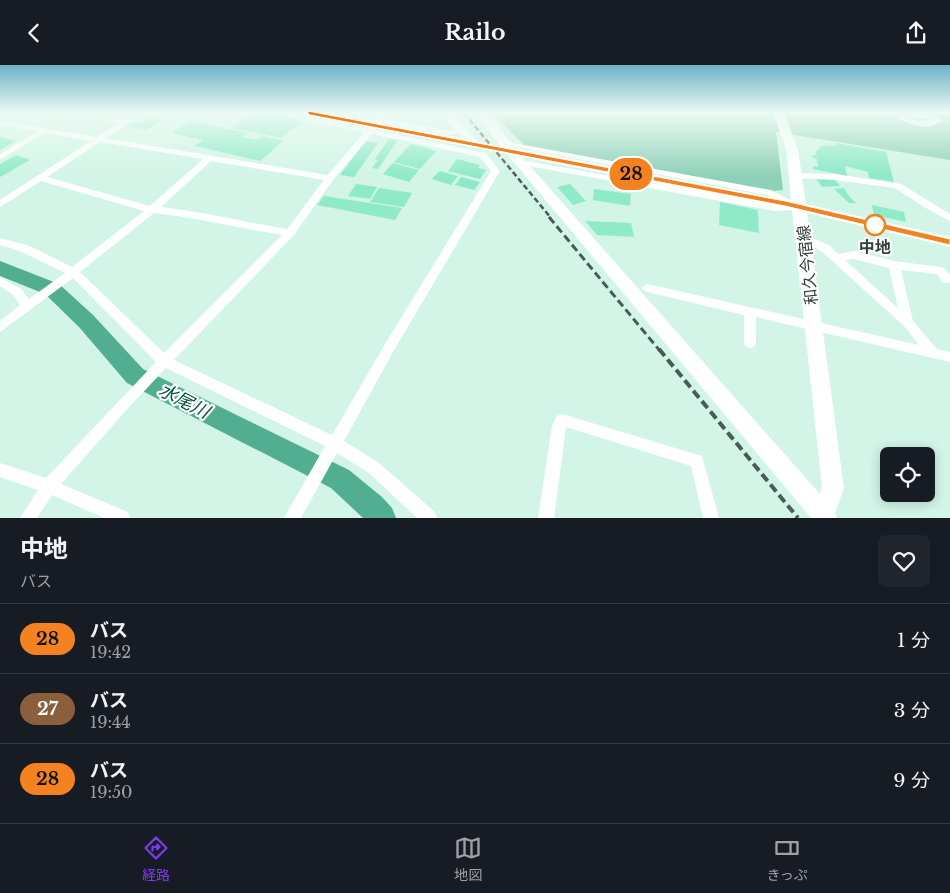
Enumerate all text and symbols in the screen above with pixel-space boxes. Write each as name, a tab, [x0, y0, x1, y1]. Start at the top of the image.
icon: back	[20, 19, 48, 47]
text: Railo	[445, 19, 505, 46]
icon: share	[902, 19, 930, 47]
line badge: 28	[608, 158, 654, 190]
text: 28	[619, 163, 643, 185]
marker: 中地	[864, 214, 886, 236]
street label: 和久今宿線	[793, 224, 821, 306]
place label: 中地	[859, 237, 891, 257]
water label: 水尾川	[155, 379, 215, 424]
map controls	[880, 447, 935, 502]
button: locate	[880, 447, 935, 502]
text: 中地	[20, 534, 68, 563]
button: heart	[878, 535, 930, 587]
text: バス	[20, 571, 52, 591]
text: バス	[90, 619, 128, 642]
text: 28	[36, 628, 59, 650]
text: 1 分	[897, 629, 930, 652]
text: 19:42	[90, 642, 131, 662]
text: バス	[90, 689, 128, 712]
text: 27	[37, 698, 58, 720]
text: 3 分	[894, 699, 930, 722]
text: 19:44	[90, 712, 131, 732]
text: バス	[90, 759, 128, 782]
text: 28	[36, 768, 59, 790]
text: 9 分	[893, 769, 930, 792]
text: 19:50	[90, 782, 133, 802]
tab: 経路	[142, 834, 170, 884]
tab: 地図	[454, 834, 482, 884]
tab: きっぷ	[766, 834, 808, 884]

